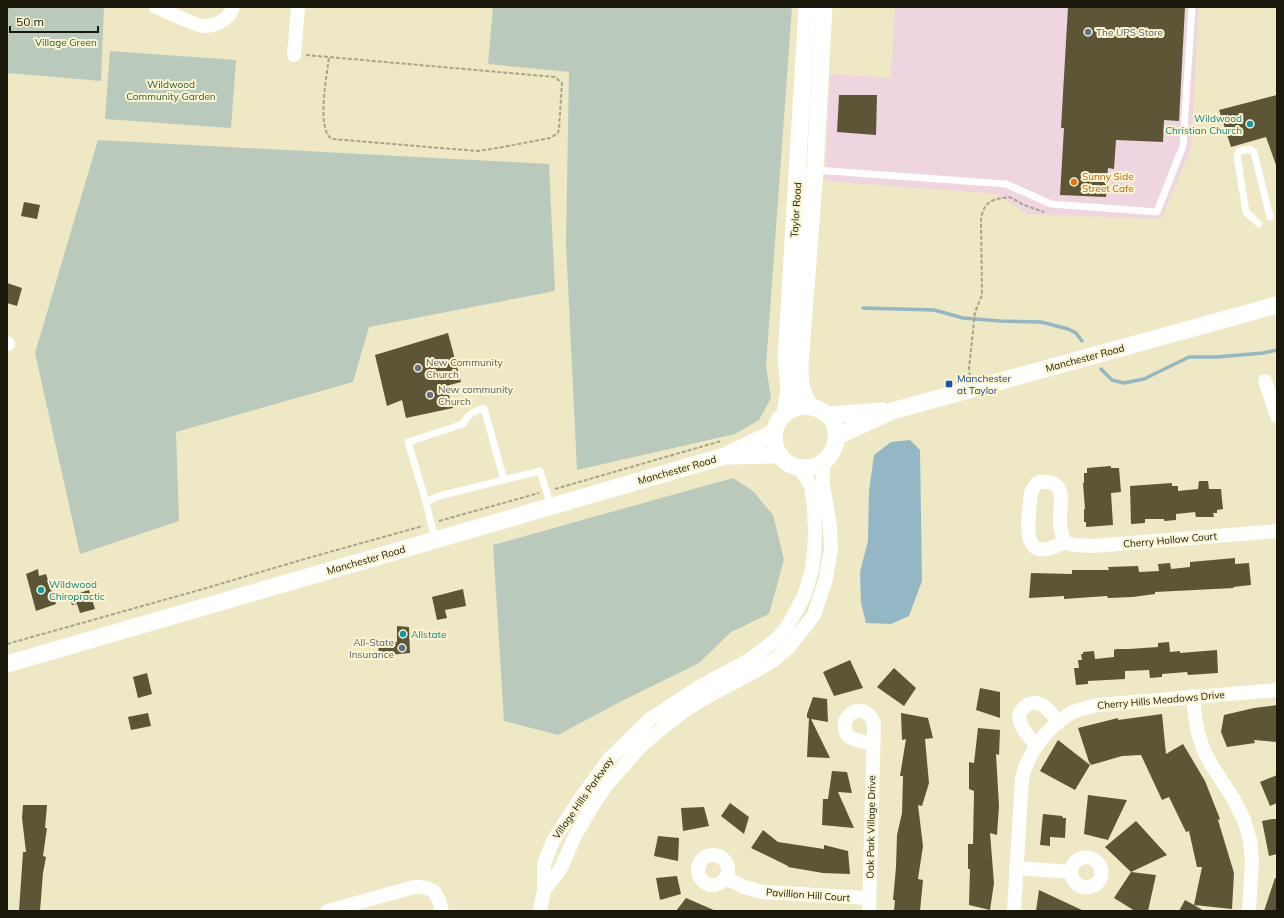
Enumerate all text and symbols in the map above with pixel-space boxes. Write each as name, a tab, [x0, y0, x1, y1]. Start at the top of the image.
scale bar	[10, 8, 98, 34]
text: 50 m	[16, 14, 44, 29]
place label: The UPS Store	[1096, 26, 1163, 39]
marker: The UPS Store	[1083, 27, 1093, 37]
park label: Village Green	[35, 36, 97, 49]
park label: Wildwood Community Garden	[126, 78, 216, 103]
place label: Wildwood Christian Church	[1165, 112, 1242, 137]
marker: Wildwood Christian Church	[1245, 119, 1255, 129]
place label: Sunny Side Street Cafe	[1082, 170, 1134, 195]
marker: Sunny Side Street Cafe	[1069, 177, 1079, 187]
street label: Taylor Road	[788, 182, 804, 238]
street label: Manchester Road	[1044, 341, 1126, 375]
place label: New Community Church	[426, 356, 503, 381]
marker: New Community Church	[413, 363, 423, 373]
place label: Manchester at Taylor	[957, 372, 1011, 397]
marker: Manchester at Taylor	[944, 379, 954, 389]
place label: New community Church	[438, 383, 514, 408]
marker: New community Church	[425, 390, 435, 400]
street label: Manchester Road	[636, 453, 718, 487]
street label: Cherry Hollow Court	[1123, 529, 1218, 551]
street label: Manchester Road	[325, 543, 407, 577]
place label: Wildwood Chiropractic	[49, 578, 105, 603]
marker: Wildwood Chiropractic	[36, 585, 46, 595]
place label: Allstate	[411, 628, 446, 641]
marker: Allstate	[398, 629, 408, 639]
place label: All-State Insurance	[349, 636, 394, 661]
marker: All-State Insurance	[397, 643, 407, 653]
street label: Cherry Hills Meadows Drive	[1097, 688, 1225, 712]
street label: Village Hills Parkway	[550, 754, 617, 842]
street label: Oak Park Village Drive	[864, 775, 878, 879]
street label: Pavillion Hill Court	[766, 886, 851, 904]

